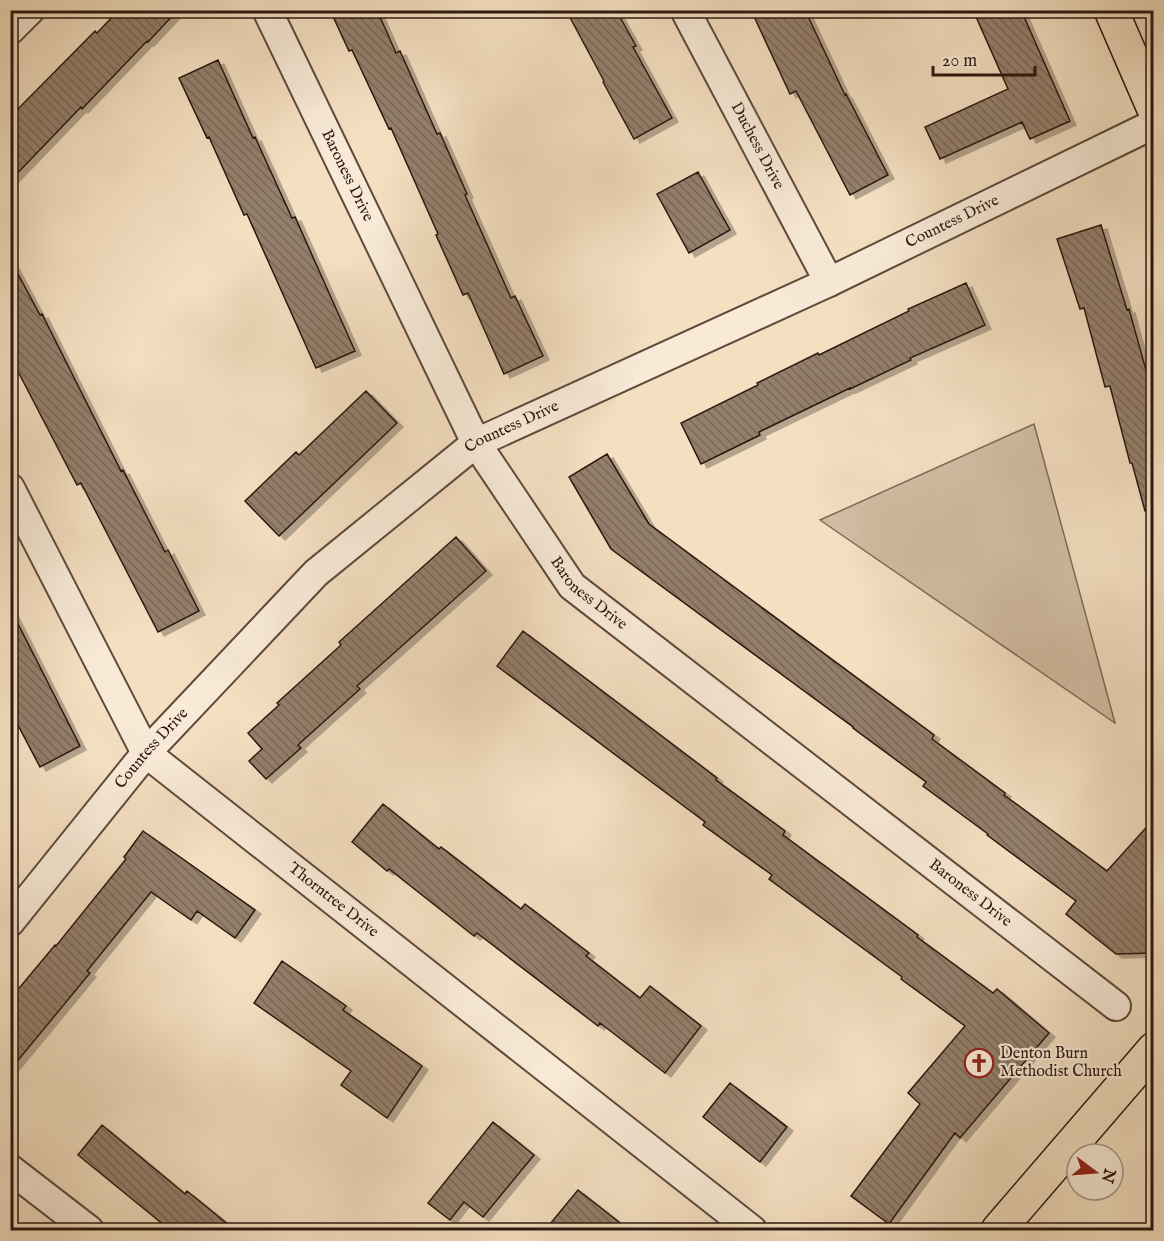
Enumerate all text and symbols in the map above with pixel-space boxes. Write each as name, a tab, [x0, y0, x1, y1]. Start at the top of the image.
scale bar	[933, 39, 1035, 77]
text: 20 m	[942, 50, 977, 73]
street label: Duchess Drive	[726, 99, 788, 193]
street label: Baroness Drive	[316, 126, 378, 225]
street label: Countess Drive	[902, 191, 1003, 253]
street label: Countess Drive	[461, 396, 562, 458]
street label: Baroness Drive	[545, 553, 631, 635]
street label: Countess Drive	[111, 704, 193, 793]
street label: Baroness Drive	[924, 855, 1016, 932]
street label: Thorntree Drive	[284, 858, 383, 942]
place label: Denton Burn Methodist Church	[1000, 1044, 1122, 1082]
church icon: Denton Burn Methodist Church	[963, 1047, 995, 1079]
north arrow	[1065, 1142, 1125, 1202]
text: N	[1096, 1165, 1119, 1185]

